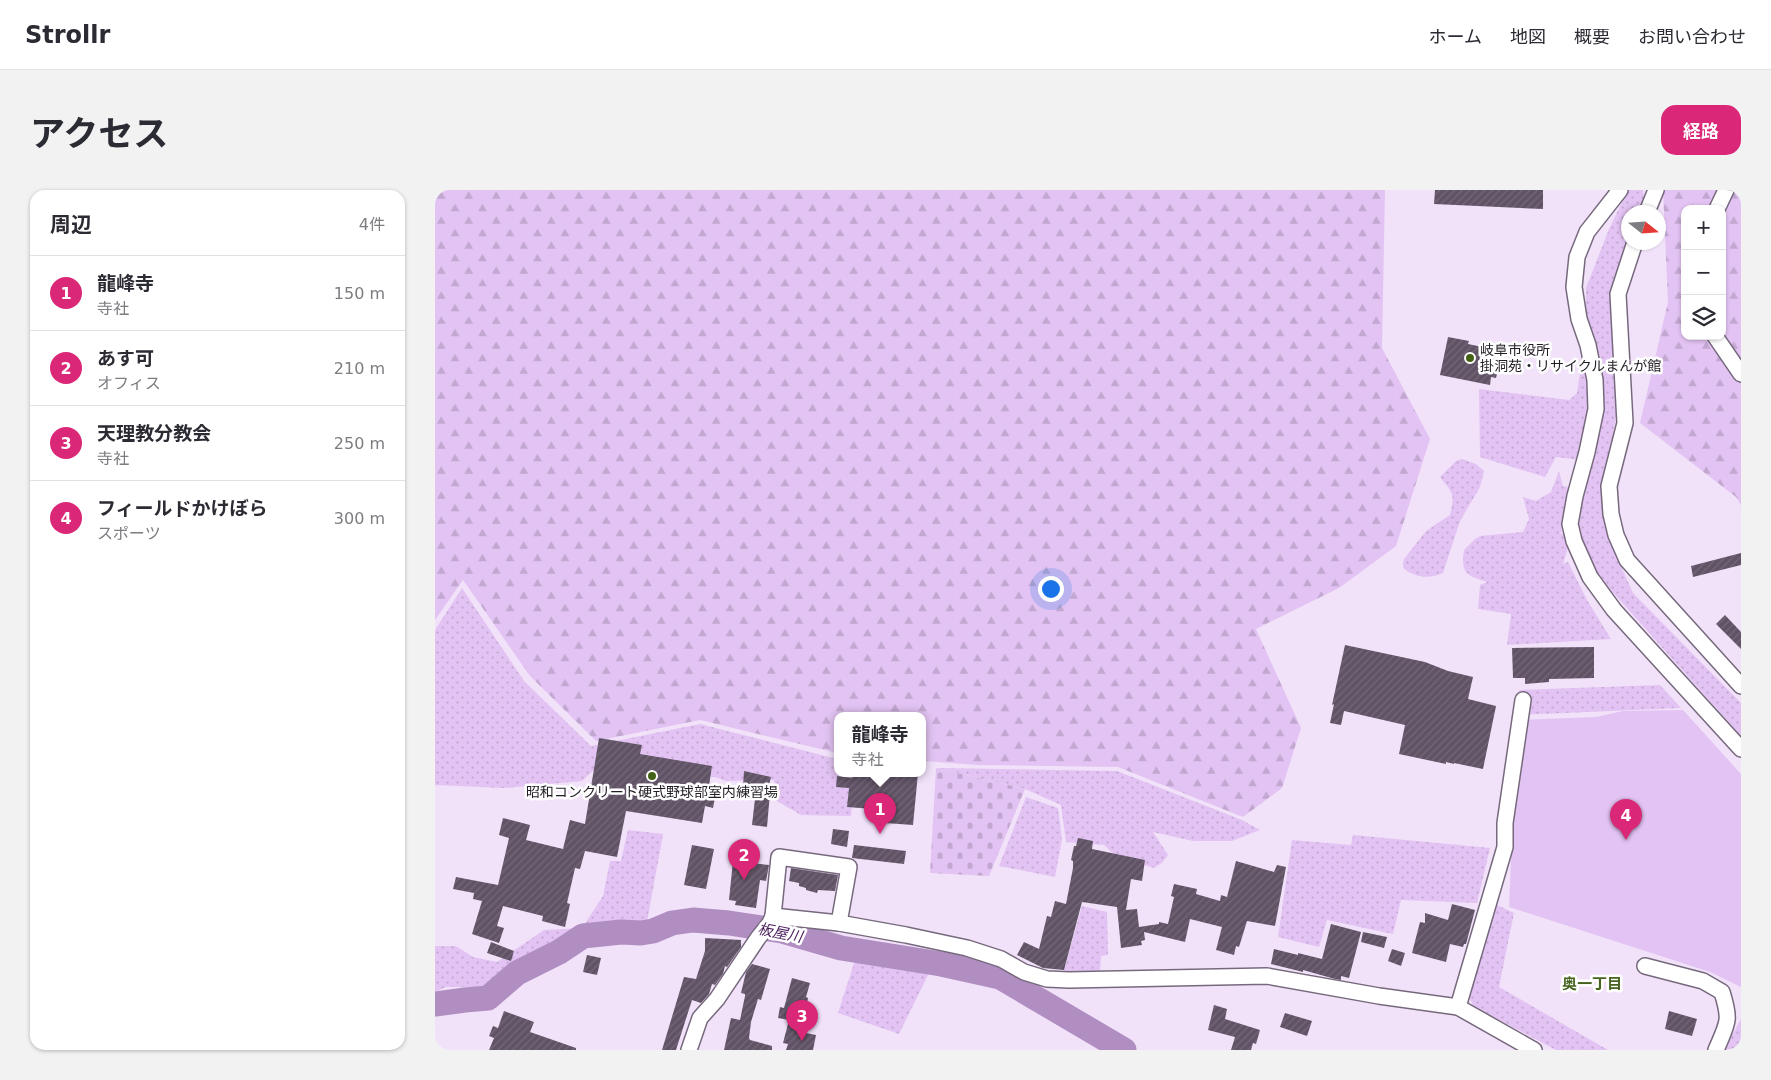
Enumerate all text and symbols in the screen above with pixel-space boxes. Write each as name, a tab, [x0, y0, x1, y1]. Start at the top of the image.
text: Strollr	[25, 21, 110, 49]
text: ホーム	[1429, 26, 1482, 47]
text: 地図	[1510, 26, 1546, 47]
text: 概要	[1574, 26, 1610, 47]
text: お問い合わせ	[1638, 26, 1746, 47]
button: 経路	[1661, 105, 1741, 155]
text: アクセス	[30, 114, 168, 154]
north arrow	[1621, 205, 1666, 250]
map controls	[1681, 205, 1726, 340]
button: +	[1681, 205, 1726, 250]
text: 周辺	[50, 213, 92, 237]
text: 4件	[359, 215, 385, 234]
button: −	[1681, 250, 1726, 295]
text: 龍峰寺	[97, 272, 154, 294]
text: 1	[60, 284, 72, 303]
text: 150 m	[334, 284, 385, 303]
button: layers	[1681, 295, 1726, 340]
text: 寺社	[97, 299, 129, 318]
place label: 岐阜市役所 掛洞苑・リサイクルまんが館	[1480, 342, 1661, 374]
text: あす可	[97, 347, 154, 369]
marker: 岐阜市役所 掛洞苑・リサイクルまんが館	[1464, 352, 1476, 364]
text: 2	[60, 359, 72, 378]
text: 210 m	[334, 359, 385, 378]
text: オフィス	[97, 374, 161, 393]
text: 天理教分教会	[97, 422, 211, 444]
text: 3	[60, 434, 72, 453]
text: 250 m	[334, 434, 385, 453]
text: 寺社	[97, 449, 129, 468]
text: フィールドかけぼら	[97, 497, 268, 519]
text: 4	[60, 509, 72, 528]
text: 300 m	[334, 509, 385, 528]
text: スポーツ	[97, 524, 161, 543]
your location	[1038, 576, 1064, 602]
popup	[834, 712, 926, 777]
text: 龍峰寺	[851, 723, 909, 745]
text: 寺社	[851, 750, 884, 769]
marker: 昭和コンクリート硬式野球部室内練習場	[646, 770, 658, 782]
place label: 昭和コンクリート硬式野球部室内練習場	[526, 784, 778, 800]
pin: 1	[864, 793, 896, 834]
pin: 4	[1610, 799, 1642, 840]
pin: 2	[728, 839, 760, 880]
water label: 板屋川	[756, 920, 806, 947]
district label: 奥一丁目	[1562, 975, 1622, 993]
pin: 3	[786, 1000, 818, 1041]

